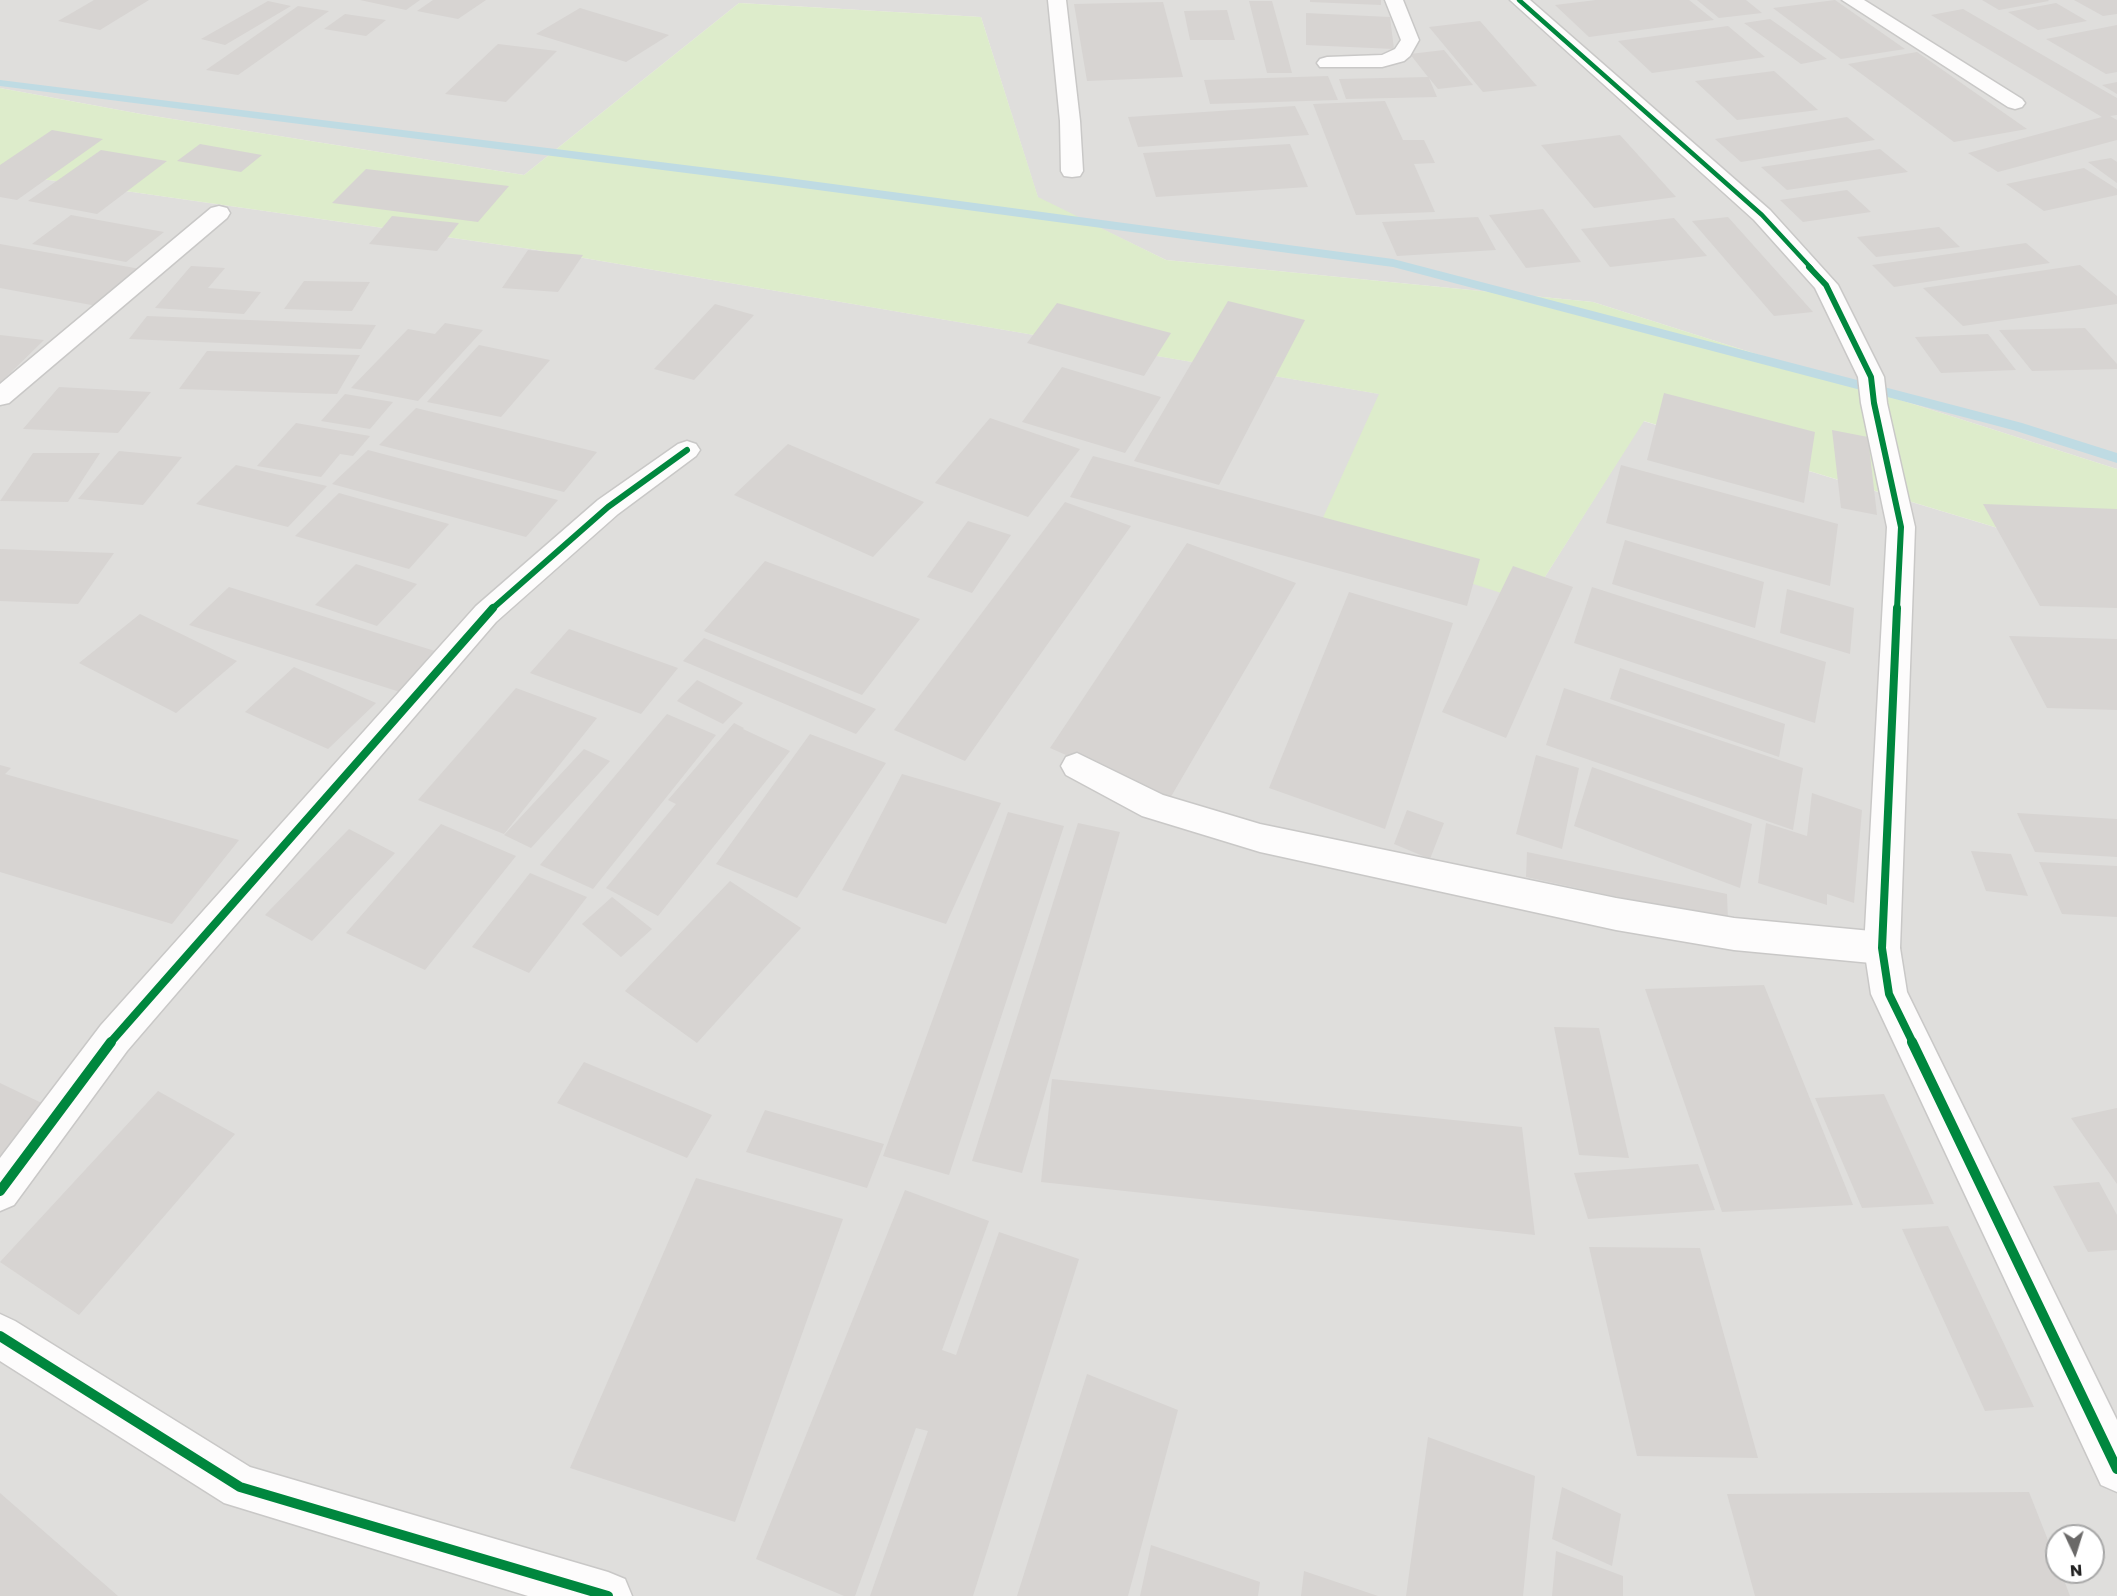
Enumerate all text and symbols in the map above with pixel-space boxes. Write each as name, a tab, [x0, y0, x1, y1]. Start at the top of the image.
north arrow	[2045, 1524, 2105, 1584]
text: N	[2069, 1559, 2083, 1582]

